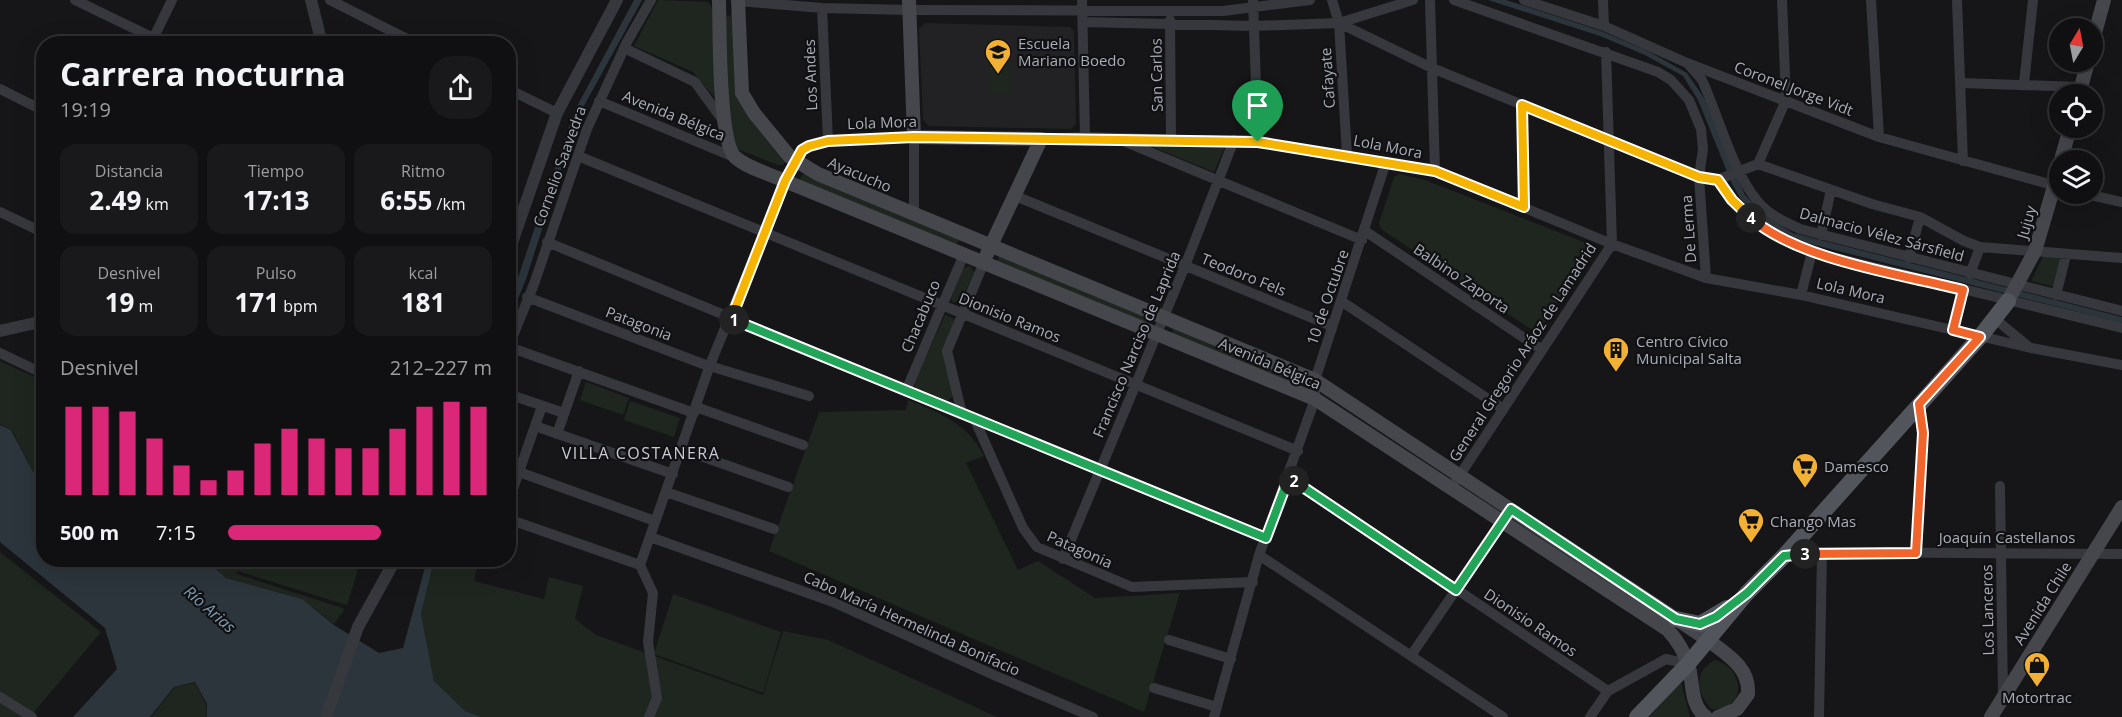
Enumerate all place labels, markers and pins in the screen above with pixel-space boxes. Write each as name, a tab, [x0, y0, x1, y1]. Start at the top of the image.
place label: Escuela Mariano Boedo	[1018, 33, 1126, 70]
school or university icon: Escuela Mariano Boedo	[983, 37, 1013, 75]
pin	[1232, 80, 1283, 142]
pin: 4	[1736, 203, 1766, 233]
pin: 1	[719, 305, 749, 335]
place label: Centro Cívico Municipal Salta	[1636, 331, 1742, 368]
building icon: Centro Cívico Municipal Salta	[1601, 335, 1631, 373]
supermarket icon: Damesco	[1790, 451, 1820, 489]
place label: Damesco	[1824, 456, 1889, 476]
pin: 2	[1279, 466, 1309, 496]
supermarket icon: Chango Mas	[1736, 506, 1766, 544]
place label: Chango Mas	[1770, 511, 1856, 531]
pin: 3	[1790, 539, 1820, 569]
shop icon: Motortrac	[2022, 650, 2052, 688]
place label: Motortrac	[2002, 687, 2072, 707]

